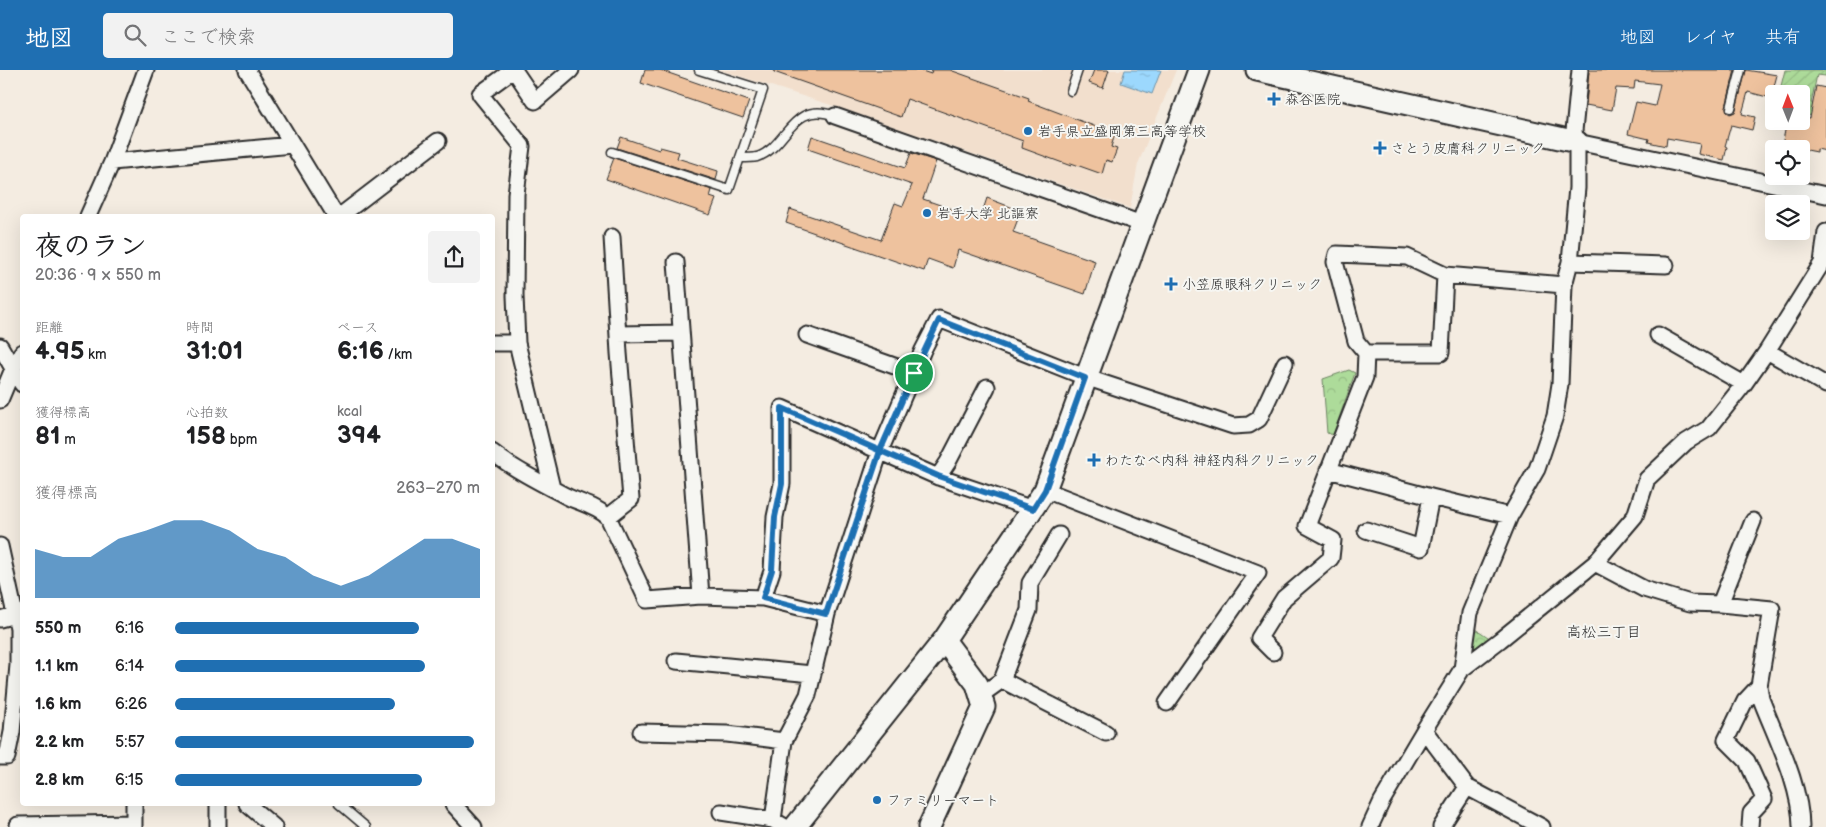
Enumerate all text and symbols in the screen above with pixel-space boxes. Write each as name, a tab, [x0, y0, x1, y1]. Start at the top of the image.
search box	[103, 13, 453, 58]
icon: search	[121, 21, 149, 49]
text: 地図	[25, 24, 73, 53]
text: ここで検索	[161, 26, 256, 49]
text: 地図	[1620, 27, 1656, 48]
text: レイヤ	[1684, 27, 1737, 48]
text: 共有	[1765, 27, 1801, 48]
north arrow	[1765, 85, 1810, 130]
map controls	[1765, 85, 1810, 240]
place label: 森谷医院	[1285, 91, 1341, 108]
marker: 森谷医院	[1267, 92, 1281, 106]
place label: 岩手県立盛岡第三高等学校	[1038, 123, 1206, 140]
marker: 岩手県立盛岡第三高等学校	[1022, 125, 1034, 137]
place label: さとう皮膚科クリニック	[1391, 140, 1545, 157]
button: locate	[1765, 140, 1810, 185]
marker: さとう皮膚科クリニック	[1373, 141, 1387, 155]
button: layers	[1765, 195, 1810, 240]
place label: 岩手大学 北謳寮	[937, 205, 1039, 222]
marker: 岩手大学 北謳寮	[921, 207, 933, 219]
text: 夜のラン	[35, 230, 147, 263]
button: share	[428, 231, 480, 283]
text: 20:36 · 9 × 550 m	[35, 266, 161, 285]
place label: 小笠原眼科クリニック	[1182, 276, 1322, 293]
marker: 小笠原眼科クリニック	[1164, 277, 1178, 291]
text: 距離	[35, 319, 63, 336]
text: 時間	[186, 319, 214, 336]
text: ペース	[337, 319, 378, 336]
text: 4.95	[35, 336, 84, 367]
text: 31:01	[186, 336, 243, 367]
text: 6:16	[337, 336, 384, 367]
text: km	[84, 346, 107, 363]
text: /km	[384, 346, 412, 363]
pin	[893, 352, 935, 394]
icon: arrive	[900, 359, 928, 387]
text: kcal	[337, 403, 362, 420]
text: 獲得標高	[35, 404, 91, 421]
text: 心拍数	[186, 404, 228, 421]
text: 394	[337, 420, 381, 451]
text: 81	[35, 421, 61, 452]
text: 158	[186, 421, 226, 452]
text: m	[61, 431, 76, 448]
text: bpm	[226, 431, 257, 448]
place label: わたなべ内科 神経内科クリニック	[1105, 452, 1319, 469]
marker: わたなべ内科 神経内科クリニック	[1087, 453, 1101, 467]
text: 263–270 m	[396, 479, 480, 498]
text: 獲得標高	[35, 484, 99, 503]
text: 550 m	[35, 619, 81, 638]
text: 6:16	[115, 619, 144, 638]
district label: 高松三丁目	[1566, 623, 1642, 642]
text: 1.1 km	[35, 657, 78, 676]
text: 6:14	[115, 657, 144, 676]
text: 1.6 km	[35, 695, 81, 714]
text: 6:26	[115, 695, 147, 714]
text: 2.2 km	[35, 733, 84, 752]
text: 5:57	[115, 733, 144, 752]
text: 2.8 km	[35, 771, 84, 790]
text: 6:15	[115, 771, 143, 790]
place label: ファミリーマート	[887, 792, 999, 809]
marker: ファミリーマート	[871, 794, 883, 806]

